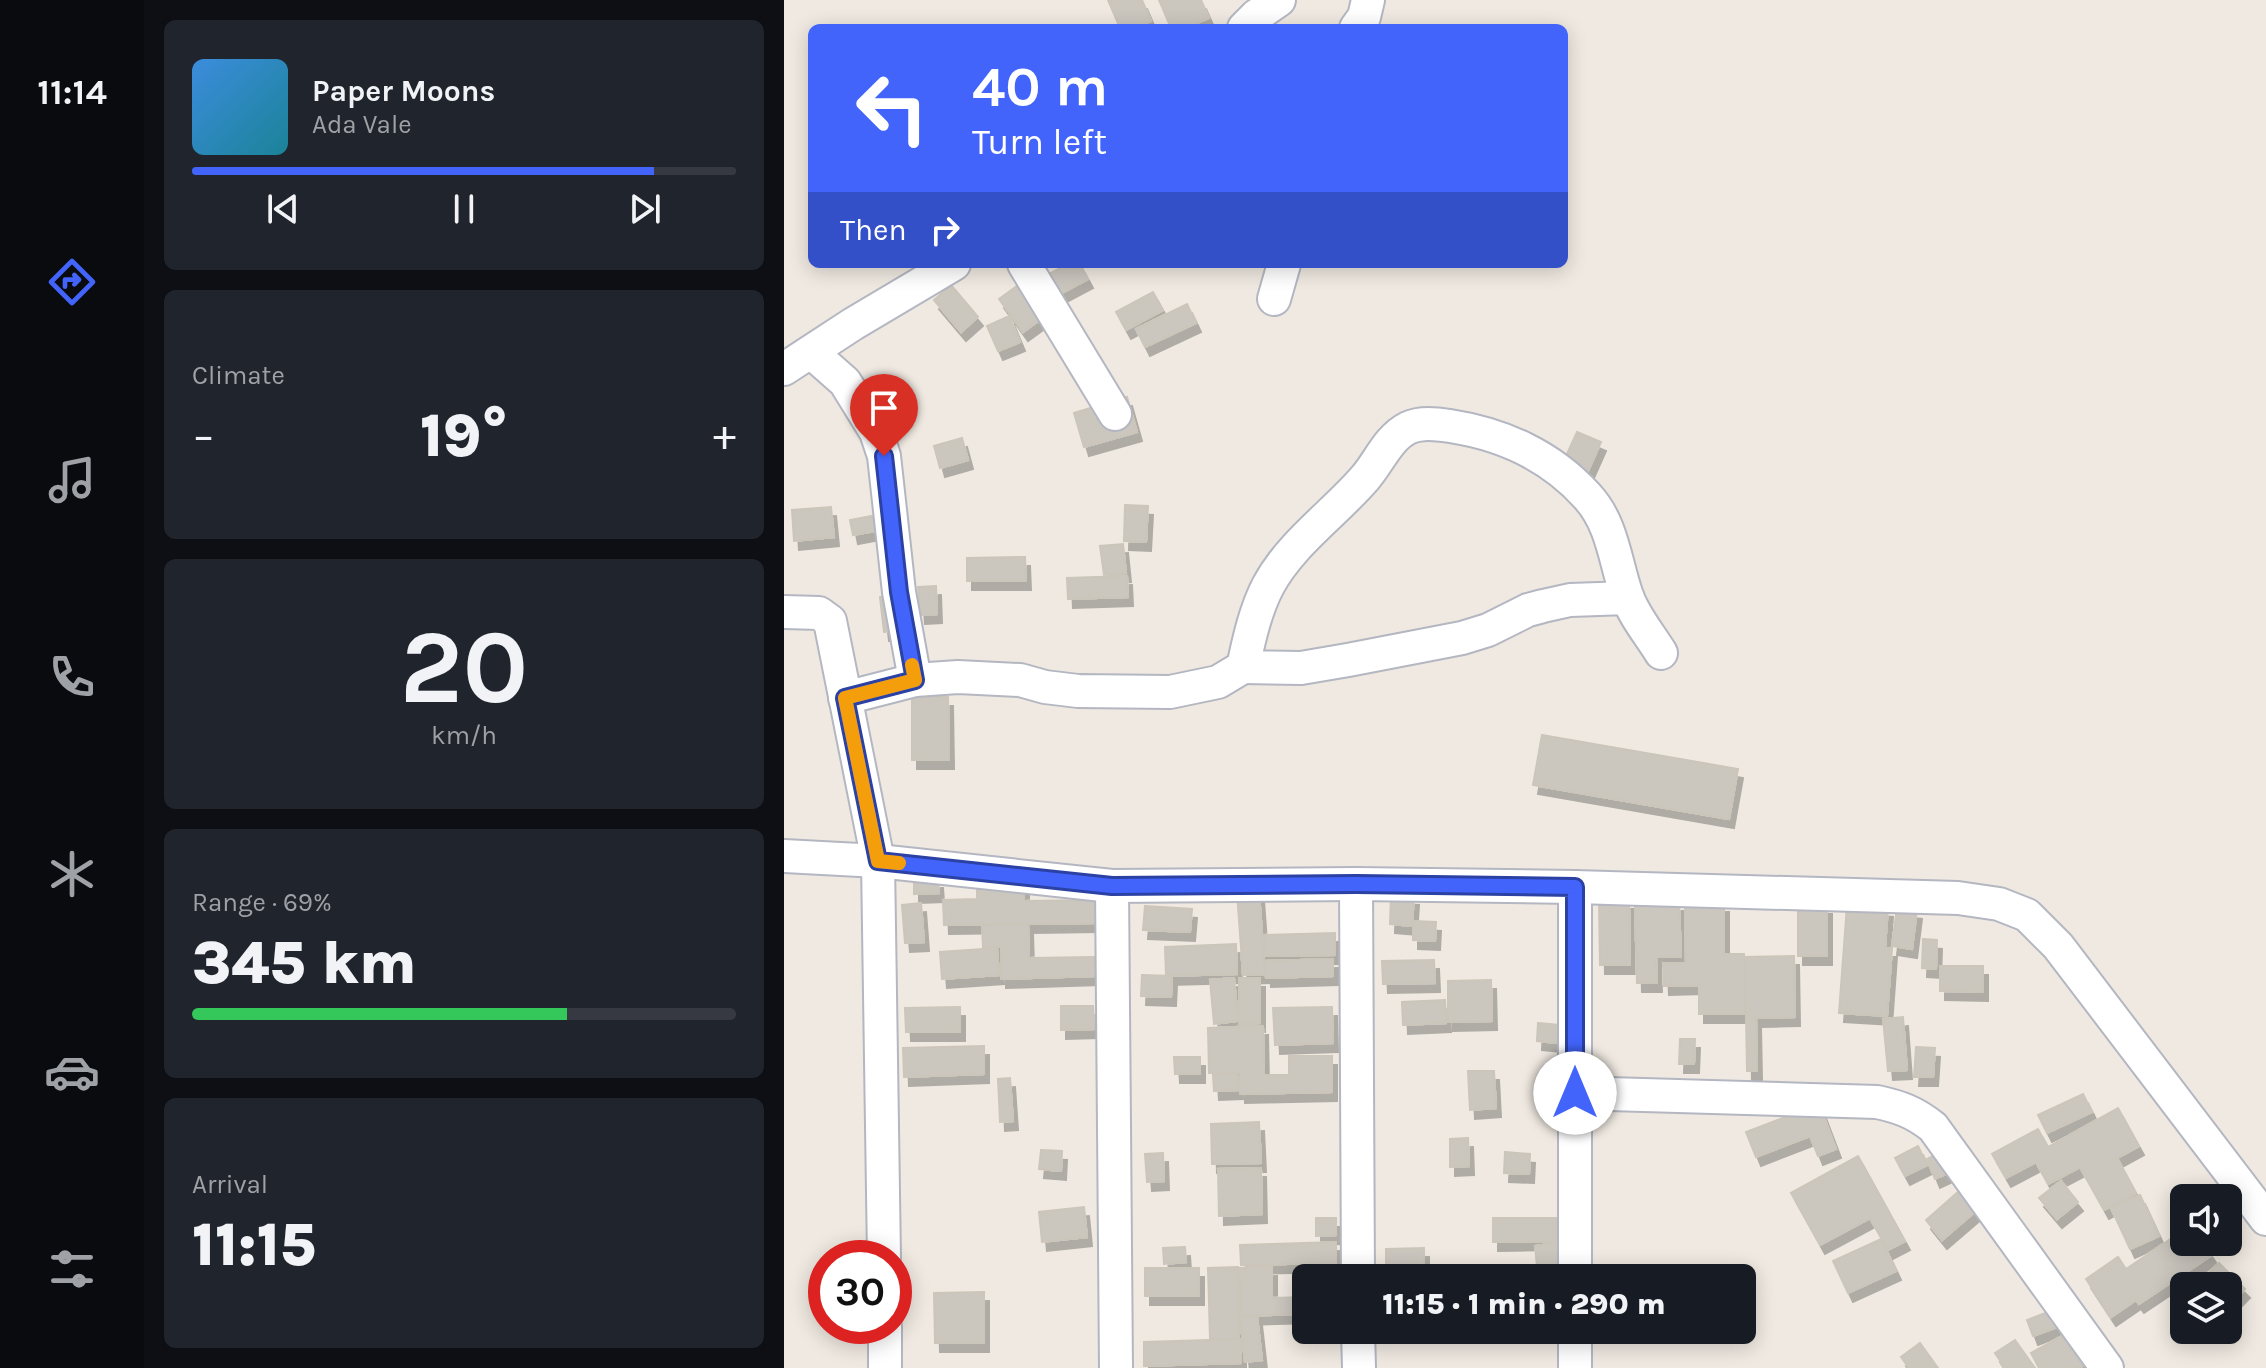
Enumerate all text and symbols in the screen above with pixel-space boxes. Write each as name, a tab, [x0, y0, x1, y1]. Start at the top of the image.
text: 40 m	[972, 54, 1108, 119]
icon: left	[840, 56, 944, 160]
text: 11:14	[37, 71, 107, 113]
text: Paper Moons	[312, 73, 495, 109]
text: Ada Vale	[312, 109, 412, 140]
text: Turn left	[972, 121, 1107, 163]
icon: previous	[261, 187, 305, 231]
icon: pause	[442, 187, 486, 231]
icon: next	[623, 187, 667, 231]
icon: right	[923, 208, 967, 252]
text: Then	[840, 212, 907, 248]
icon: directions	[44, 254, 100, 310]
text: Climate	[192, 360, 285, 391]
pin	[850, 374, 918, 456]
icon: arrive	[862, 386, 906, 430]
text: 19°	[420, 401, 508, 471]
text: −	[192, 410, 215, 461]
text: +	[713, 410, 736, 461]
icon: music	[44, 452, 100, 508]
text: 20	[400, 607, 528, 728]
icon: phone	[44, 649, 100, 705]
text: km/h	[431, 720, 497, 751]
icon: climate	[44, 846, 100, 902]
text: Range · 69%	[192, 887, 332, 918]
text: 345 km	[192, 928, 417, 998]
icon: car	[44, 1044, 100, 1100]
position arrow	[1533, 1051, 1617, 1135]
text: Arrival	[192, 1169, 268, 1200]
map controls	[2170, 1184, 2242, 1344]
button: sound	[2170, 1184, 2242, 1256]
text: 11:15	[192, 1210, 316, 1280]
speed limit sign: 30	[808, 1240, 912, 1344]
icon: filters	[44, 1241, 100, 1297]
button: layers	[2170, 1272, 2242, 1344]
text: 11:15 · 1 min · 290 m	[1382, 1286, 1666, 1322]

